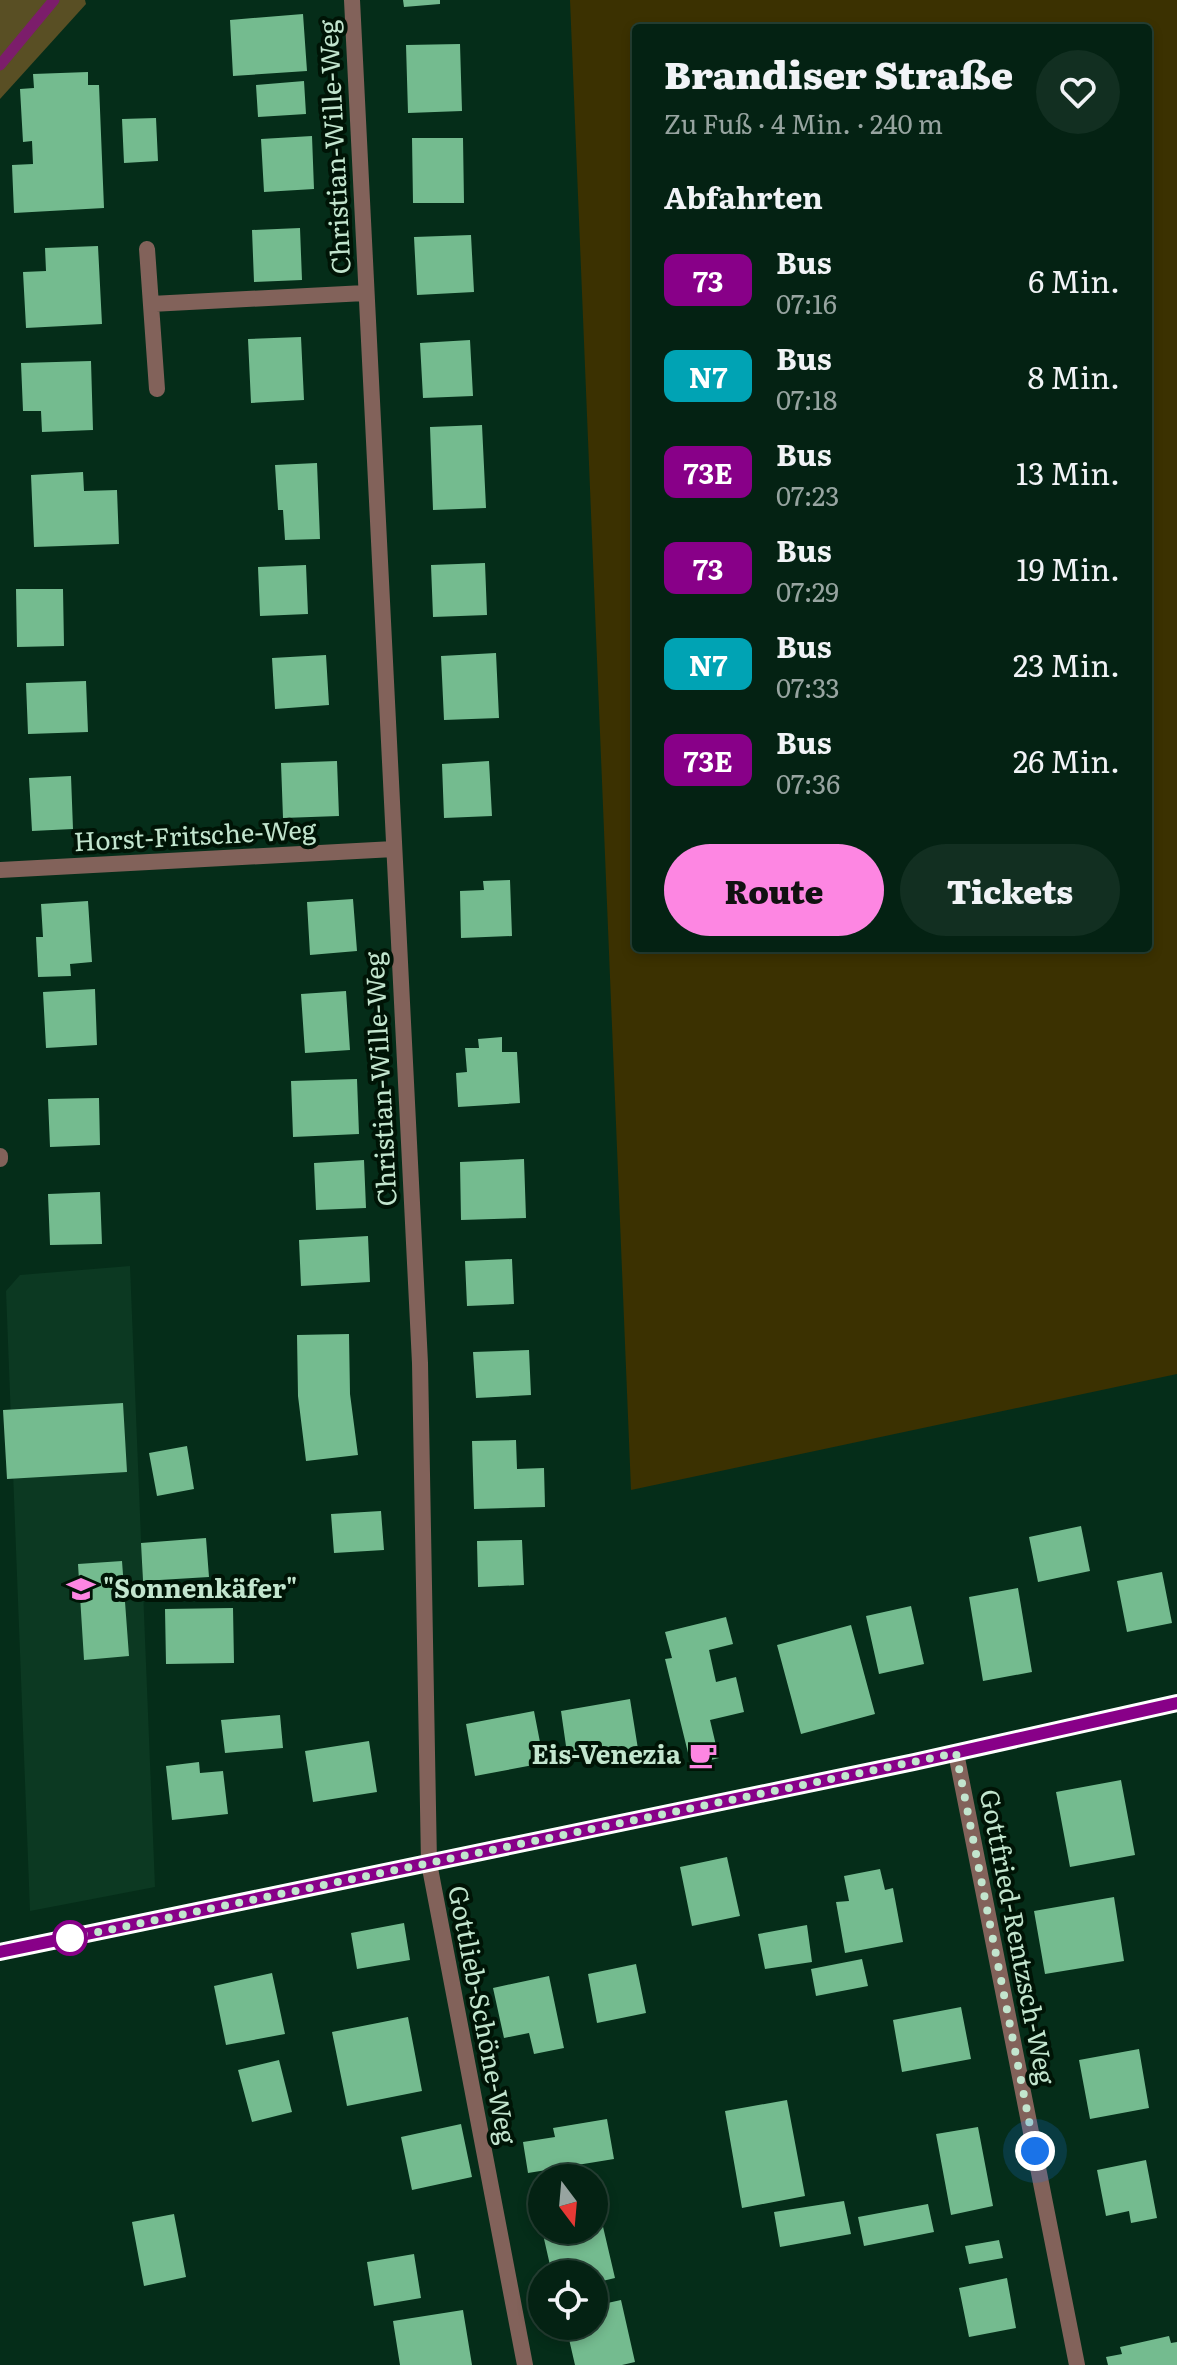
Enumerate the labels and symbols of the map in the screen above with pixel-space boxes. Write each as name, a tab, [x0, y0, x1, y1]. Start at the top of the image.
street label: Christian-Wille-Weg	[306, 18, 359, 275]
street label: Horst-Fritsche-Weg	[73, 808, 318, 859]
street label: Christian-Wille-Weg	[352, 950, 405, 1207]
place label: "Sonnenkäfer"	[103, 1567, 297, 1606]
school or university icon: "Sonnenkäfer"	[66, 1574, 96, 1604]
place label: Eis-Venezia	[532, 1733, 681, 1772]
cafe icon: Eis-Venezia	[688, 1740, 718, 1770]
street label: Gottfried-Rentzsch-Weg	[972, 1786, 1067, 2088]
street label: Gottlieb-Schöne-Weg	[440, 1882, 529, 2148]
unlabelled marker	[53, 1921, 87, 1955]
your location	[1015, 2131, 1055, 2171]
north arrow	[528, 2164, 608, 2244]

